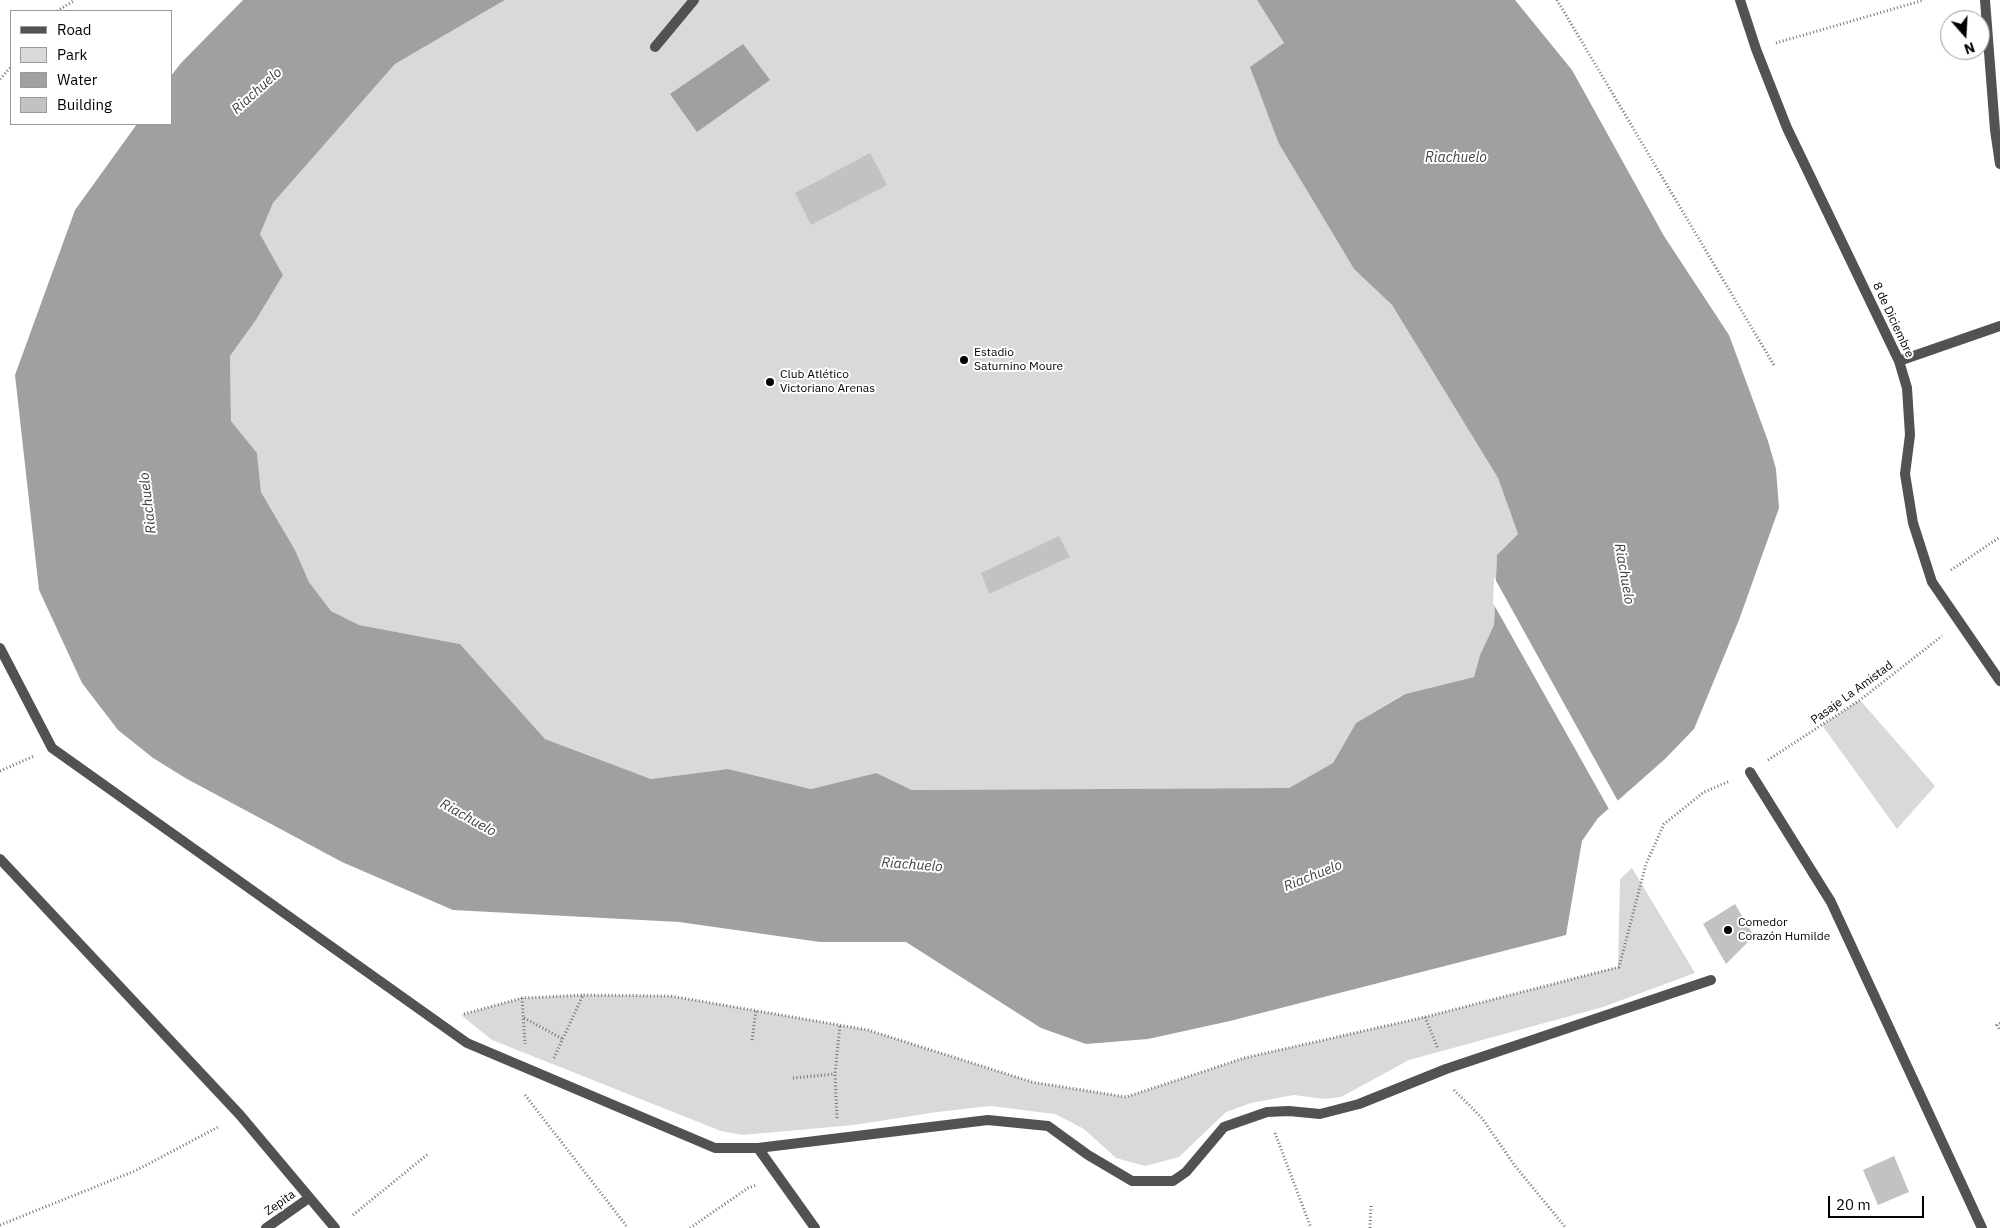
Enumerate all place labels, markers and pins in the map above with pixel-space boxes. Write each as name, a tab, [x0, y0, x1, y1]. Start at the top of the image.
place label: Estadio Saturnino Moure	[974, 346, 1063, 374]
marker: Estadio Saturnino Moure	[958, 354, 970, 366]
place label: Club Atlético Victoriano Arenas	[780, 368, 875, 396]
marker: Club Atlético Victoriano Arenas	[764, 376, 776, 388]
place label: Comedor Corazón Humilde	[1738, 916, 1830, 944]
marker: Comedor Corazón Humilde	[1722, 924, 1734, 936]

